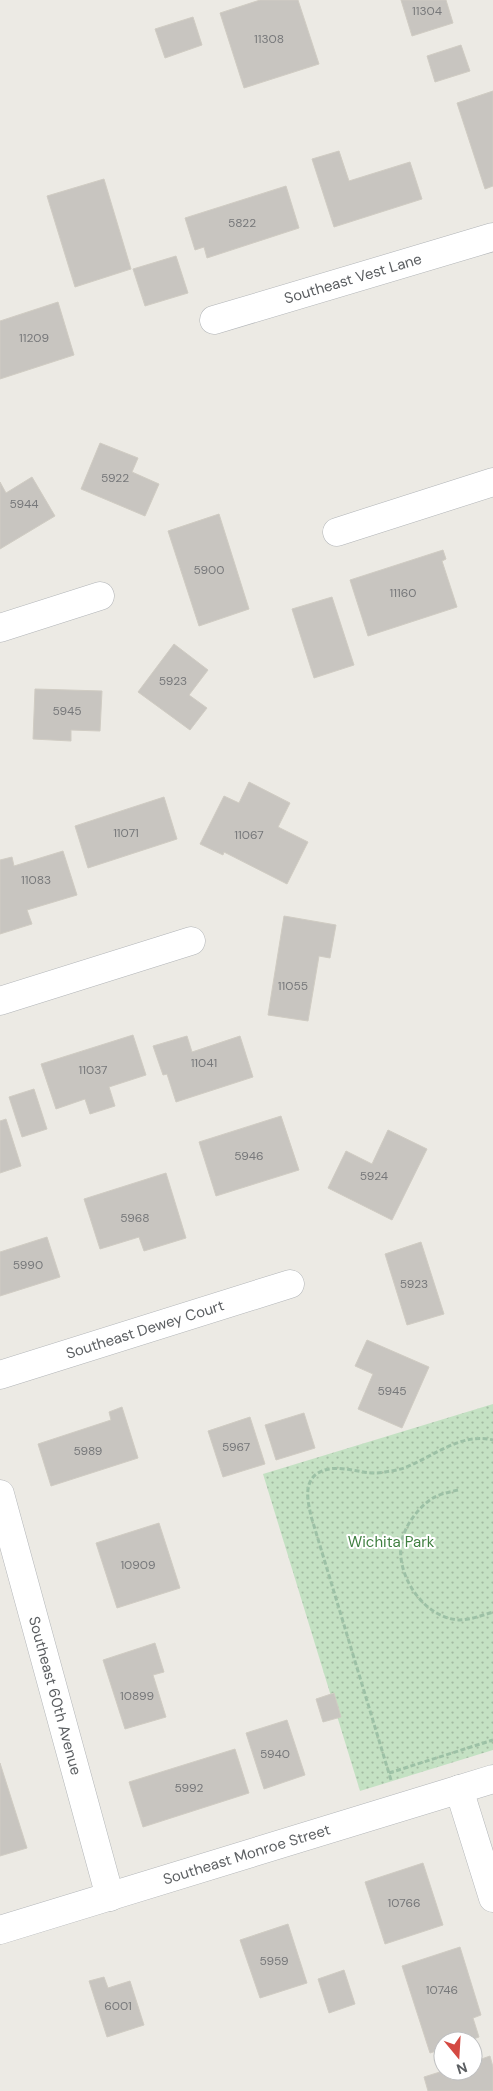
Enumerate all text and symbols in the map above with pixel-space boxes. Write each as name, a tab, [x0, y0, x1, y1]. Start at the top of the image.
house number: 11304	[412, 3, 442, 19]
house number: 11308	[254, 31, 284, 47]
house number: 5822	[228, 215, 256, 231]
street label: Southeast Vest Lane	[282, 249, 424, 309]
house number: 11209	[19, 330, 49, 346]
house number: 5922	[101, 470, 129, 486]
house number: 5944	[9, 496, 39, 512]
house number: 5900	[194, 562, 224, 578]
house number: 11160	[390, 585, 416, 601]
house number: 5923	[159, 673, 187, 689]
house number: 5945	[52, 703, 82, 719]
house number: 11071	[113, 825, 139, 841]
house number: 11067	[234, 827, 264, 843]
house number: 11083	[21, 872, 51, 888]
house number: 11055	[278, 978, 308, 994]
house number: 11041	[191, 1055, 217, 1071]
house number: 11037	[79, 1062, 108, 1078]
house number: 5946	[234, 1148, 264, 1164]
house number: 5924	[360, 1168, 388, 1184]
house number: 5968	[120, 1210, 150, 1226]
house number: 5990	[13, 1257, 43, 1273]
house number: 5923	[400, 1276, 428, 1292]
street label: Southeast Dewey Court	[64, 1295, 227, 1364]
house number: 5945	[377, 1383, 407, 1399]
house number: 5967	[222, 1439, 250, 1455]
house number: 5989	[74, 1443, 102, 1459]
park label: Wichita Park	[348, 1532, 435, 1552]
house number: 10909	[120, 1557, 156, 1573]
street label: Southeast 60th Avenue	[24, 1614, 86, 1777]
house number: 10899	[120, 1688, 154, 1704]
house number: 5940	[260, 1746, 290, 1762]
house number: 5992	[175, 1780, 203, 1796]
street label: Southeast Monroe Street	[161, 1819, 333, 1889]
house number: 10766	[388, 1895, 420, 1911]
house number: 5959	[259, 1953, 289, 1969]
house number: 10746	[426, 1982, 458, 1998]
house number: 6001	[104, 1998, 132, 2014]
north arrow	[433, 2031, 483, 2081]
text: N	[454, 2058, 470, 2079]

